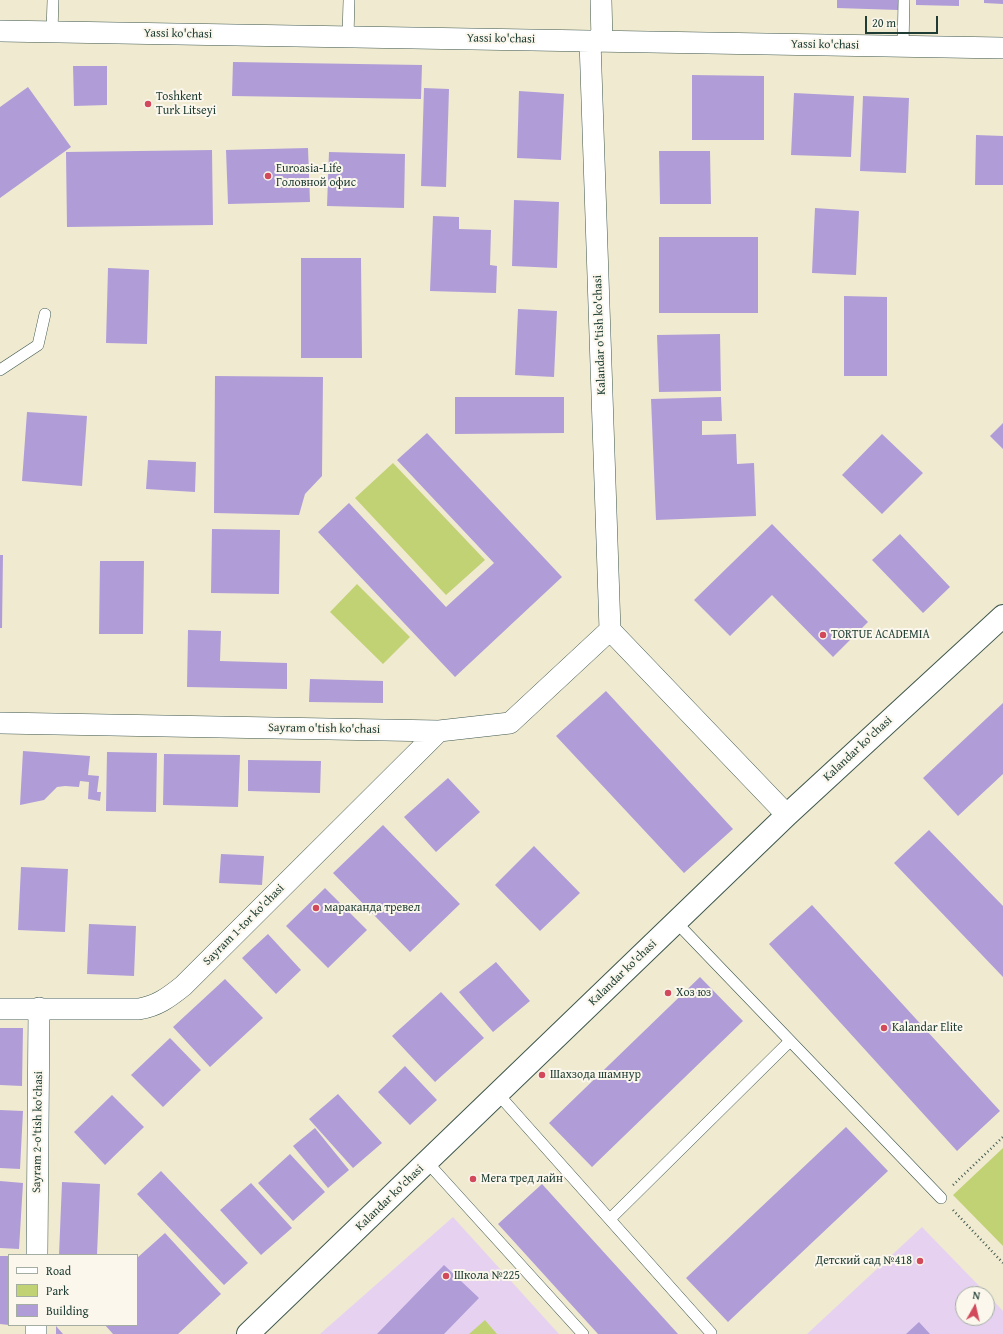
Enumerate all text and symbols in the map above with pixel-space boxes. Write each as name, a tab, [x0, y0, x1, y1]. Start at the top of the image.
scale bar	[867, 8, 940, 34]
text: 20 m	[872, 14, 896, 31]
street label: Yassi ko'chasi	[144, 26, 212, 42]
street label: Yassi ko'chasi	[467, 31, 535, 47]
street label: Yassi ko'chasi	[791, 37, 859, 53]
place label: Toshkent Turk Litseyi	[156, 90, 216, 118]
marker: Toshkent Turk Litseyi	[143, 99, 153, 109]
place label: Euroasia-Life Головной офис	[276, 162, 356, 190]
marker: Euroasia-Life Головной офис	[263, 171, 273, 181]
street label: Kalandar o'tish ko'chasi	[591, 275, 609, 395]
place label: TORTUE ACADEMIA	[831, 628, 930, 642]
marker: TORTUE ACADEMIA	[818, 630, 828, 640]
street label: Kalandar ko'chasi	[821, 713, 895, 785]
street label: Sayram o'tish ko'chasi	[268, 721, 380, 737]
street label: Sayram 1-tor ko'chasi	[200, 881, 288, 969]
place label: мараканда тревел	[324, 901, 420, 915]
marker: мараканда тревел	[311, 903, 321, 913]
street label: Kalandar ko'chasi	[586, 937, 660, 1009]
place label: Хоз юз	[676, 986, 711, 1000]
marker: Хоз юз	[663, 988, 673, 998]
place label: Kalandar Elite	[892, 1021, 963, 1035]
marker: Kalandar Elite	[879, 1023, 889, 1033]
place label: Шахзода шамнур	[550, 1068, 641, 1082]
marker: Шахзода шамнур	[537, 1070, 547, 1080]
street label: Sayram 2-o'tish ko'chasi	[30, 1071, 46, 1193]
street label: Kalandar ko'chasi	[353, 1162, 427, 1234]
place label: Мега тред лайн	[481, 1172, 563, 1186]
marker: Мега тред лайн	[468, 1174, 478, 1184]
legend	[8, 1254, 138, 1326]
place label: Детский сад №418	[816, 1254, 912, 1268]
marker: Детский сад №418	[915, 1256, 925, 1266]
text: Road	[46, 1262, 71, 1279]
place label: Школа №225	[454, 1269, 520, 1283]
marker: Школа №225	[441, 1271, 451, 1281]
text: Park	[46, 1282, 69, 1299]
north arrow	[955, 1286, 995, 1326]
text: N	[972, 1287, 981, 1304]
text: Building	[46, 1302, 89, 1319]

